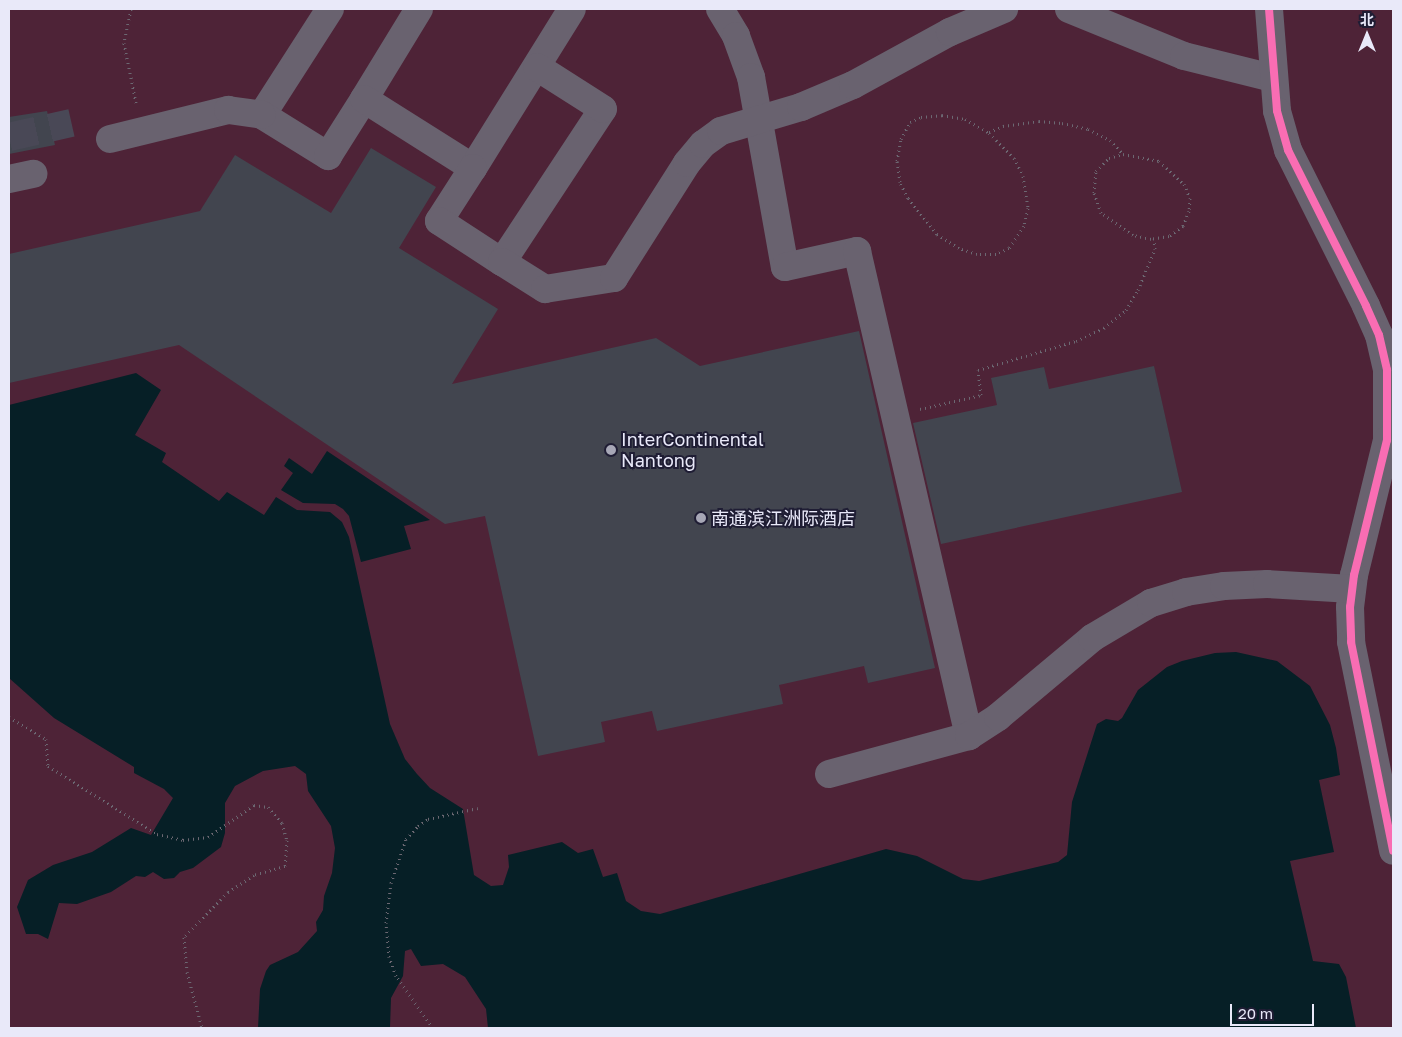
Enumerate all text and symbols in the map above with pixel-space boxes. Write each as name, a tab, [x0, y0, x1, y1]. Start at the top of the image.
north arrow	[1342, 10, 1392, 60]
text: 北	[1360, 11, 1374, 28]
place label: InterContinental Nantong	[621, 429, 764, 472]
marker: InterContinental Nantong	[605, 444, 617, 456]
place label: 南通滨江洲际酒店	[711, 507, 855, 529]
marker: 南通滨江洲际酒店	[695, 512, 707, 524]
scale bar	[1232, 994, 1316, 1026]
text: 20 m	[1238, 1004, 1273, 1022]

